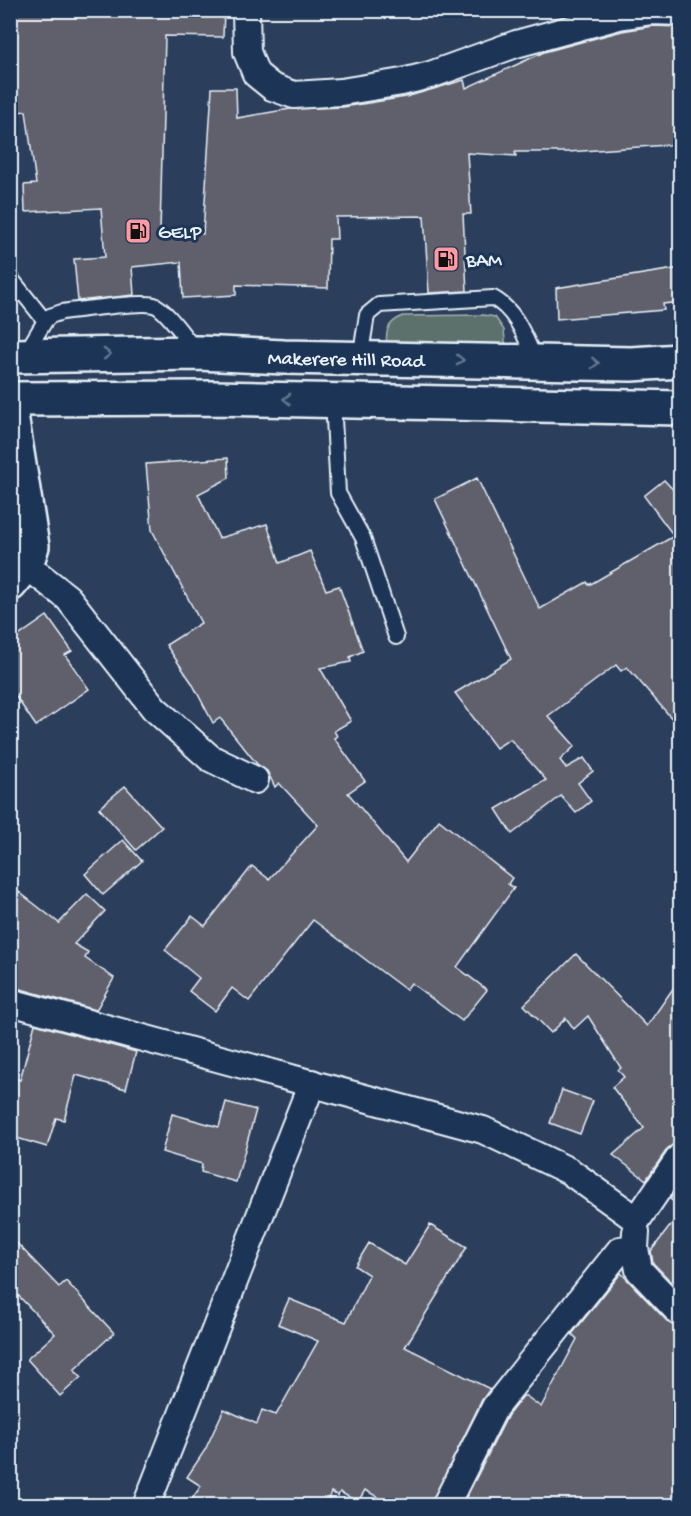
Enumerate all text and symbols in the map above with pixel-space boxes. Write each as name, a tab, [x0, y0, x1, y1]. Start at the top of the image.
fuel station icon: GELP	[123, 216, 153, 246]
place label: GELP	[158, 223, 202, 246]
fuel station icon: BAM	[431, 244, 461, 274]
place label: BAM	[465, 251, 502, 274]
one-way arrow	[103, 348, 112, 361]
street label: Makerere Hill Road	[267, 349, 427, 374]
one-way arrow	[456, 354, 465, 366]
one-way arrow	[590, 356, 599, 369]
one-way arrow	[283, 393, 292, 405]

